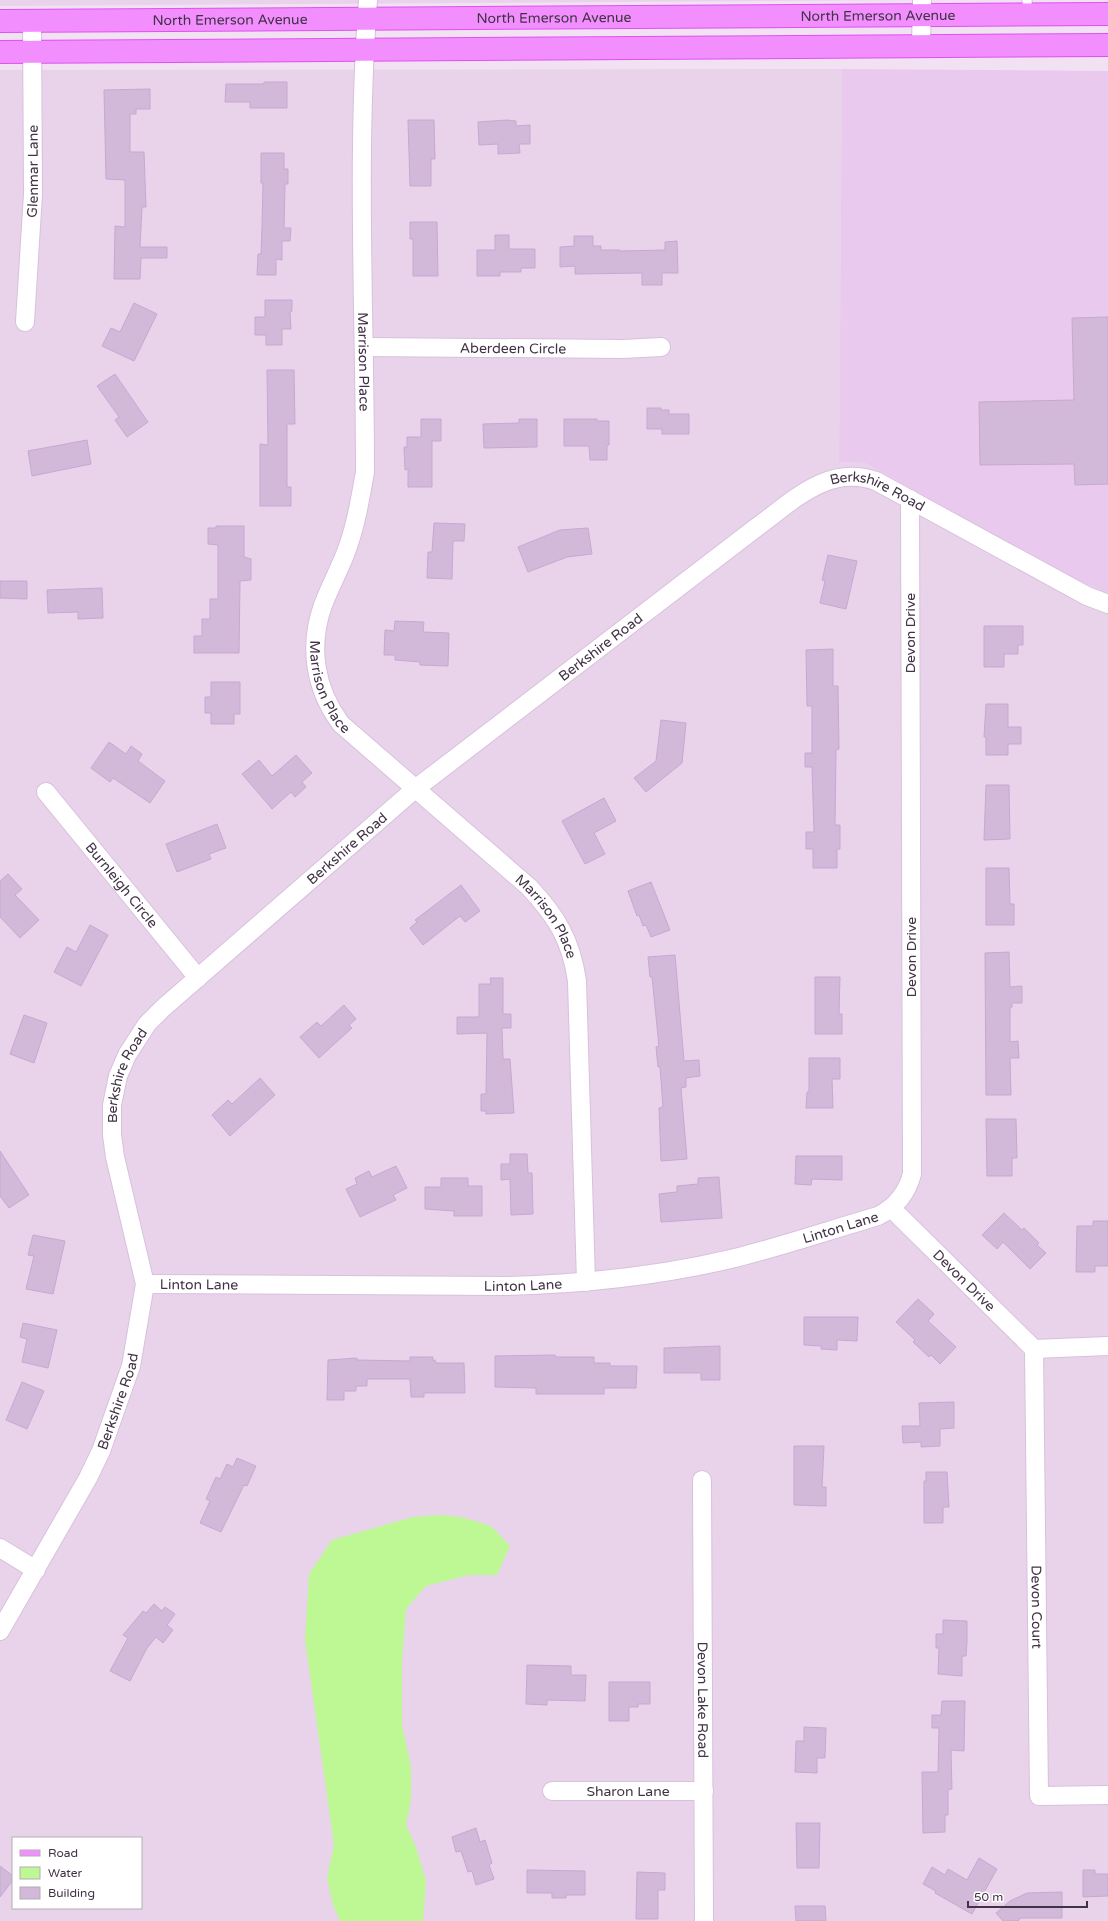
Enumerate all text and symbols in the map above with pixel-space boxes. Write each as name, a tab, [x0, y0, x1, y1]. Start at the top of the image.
street label: North Emerson Avenue	[800, 7, 956, 25]
street label: North Emerson Avenue	[476, 9, 632, 27]
street label: North Emerson Avenue	[152, 11, 308, 29]
street label: Glenmar Lane	[24, 125, 42, 218]
street label: Marrison Place	[354, 312, 373, 412]
street label: Aberdeen Circle	[460, 340, 566, 358]
street label: Berkshire Road	[828, 469, 928, 515]
street label: Devon Drive	[902, 593, 919, 673]
street label: Berkshire Road	[555, 610, 646, 685]
street label: Marrison Place	[306, 640, 354, 737]
street label: Berkshire Road	[303, 809, 391, 888]
street label: Burnleigh Circle	[82, 839, 161, 931]
street label: Marrison Place	[512, 871, 580, 960]
street label: Devon Drive	[903, 917, 920, 997]
street label: Berkshire Road	[104, 1025, 151, 1123]
street label: Linton Lane	[801, 1208, 881, 1247]
street label: Devon Drive	[929, 1246, 999, 1315]
street label: Linton Lane	[484, 1275, 563, 1295]
street label: Linton Lane	[160, 1276, 238, 1294]
street label: Berkshire Road	[94, 1352, 142, 1452]
street label: Devon Court	[1027, 1565, 1045, 1649]
street label: Devon Lake Road	[694, 1642, 711, 1758]
street label: Sharon Lane	[586, 1783, 670, 1800]
legend	[12, 1837, 142, 1909]
text: Road	[48, 1846, 78, 1860]
text: Water	[48, 1866, 83, 1880]
scale bar	[968, 1883, 1087, 1909]
text: Building	[48, 1886, 95, 1900]
text: 50 m	[974, 1890, 1003, 1904]

